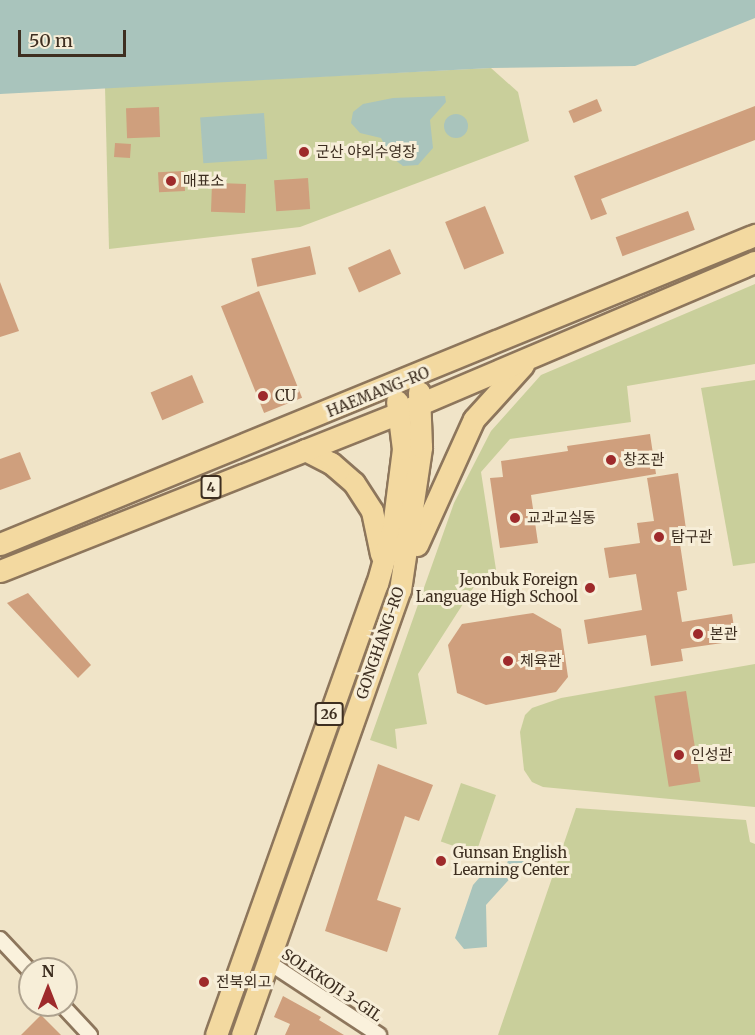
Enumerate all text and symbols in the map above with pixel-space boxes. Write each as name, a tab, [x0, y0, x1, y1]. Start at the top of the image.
scale bar	[21, 18, 129, 56]
text: 50 m	[29, 29, 73, 52]
place label: 군산 야외수영장	[316, 143, 416, 161]
marker: 군산 야외수영장	[297, 145, 311, 159]
place label: 매표소	[183, 172, 224, 190]
marker: 매표소	[164, 174, 178, 188]
street label: HAEMANG-RO	[324, 363, 432, 421]
place label: CU	[275, 387, 296, 405]
marker: CU	[256, 389, 270, 403]
place label: 창조관	[623, 451, 664, 469]
marker: 창조관	[604, 453, 618, 467]
road number: 4	[200, 476, 222, 498]
place label: 교과교실동	[527, 509, 596, 527]
marker: 교과교실동	[508, 511, 522, 525]
place label: 탐구관	[671, 528, 712, 546]
marker: 탐구관	[652, 530, 666, 544]
place label: Jeonbuk Foreign Language High School	[416, 570, 578, 605]
marker: Jeonbuk Foreign Language High School	[583, 581, 597, 595]
street label: GONGHANG-RO	[352, 584, 408, 702]
place label: 본관	[710, 625, 738, 643]
marker: 본관	[691, 627, 705, 641]
place label: 체육관	[520, 652, 561, 670]
marker: 체육관	[501, 654, 515, 668]
road number: 26	[314, 703, 344, 725]
place label: 인성관	[691, 746, 732, 764]
marker: 인성관	[672, 748, 686, 762]
place label: Gunsan English Learning Center	[453, 843, 570, 878]
marker: Gunsan English Learning Center	[434, 854, 448, 868]
street label: SOLKKOJI 3-GIL	[279, 945, 385, 1025]
north arrow	[18, 957, 78, 1017]
text: N	[42, 961, 54, 981]
place label: 전북외고	[216, 973, 271, 991]
marker: 전북외고	[197, 975, 211, 989]

